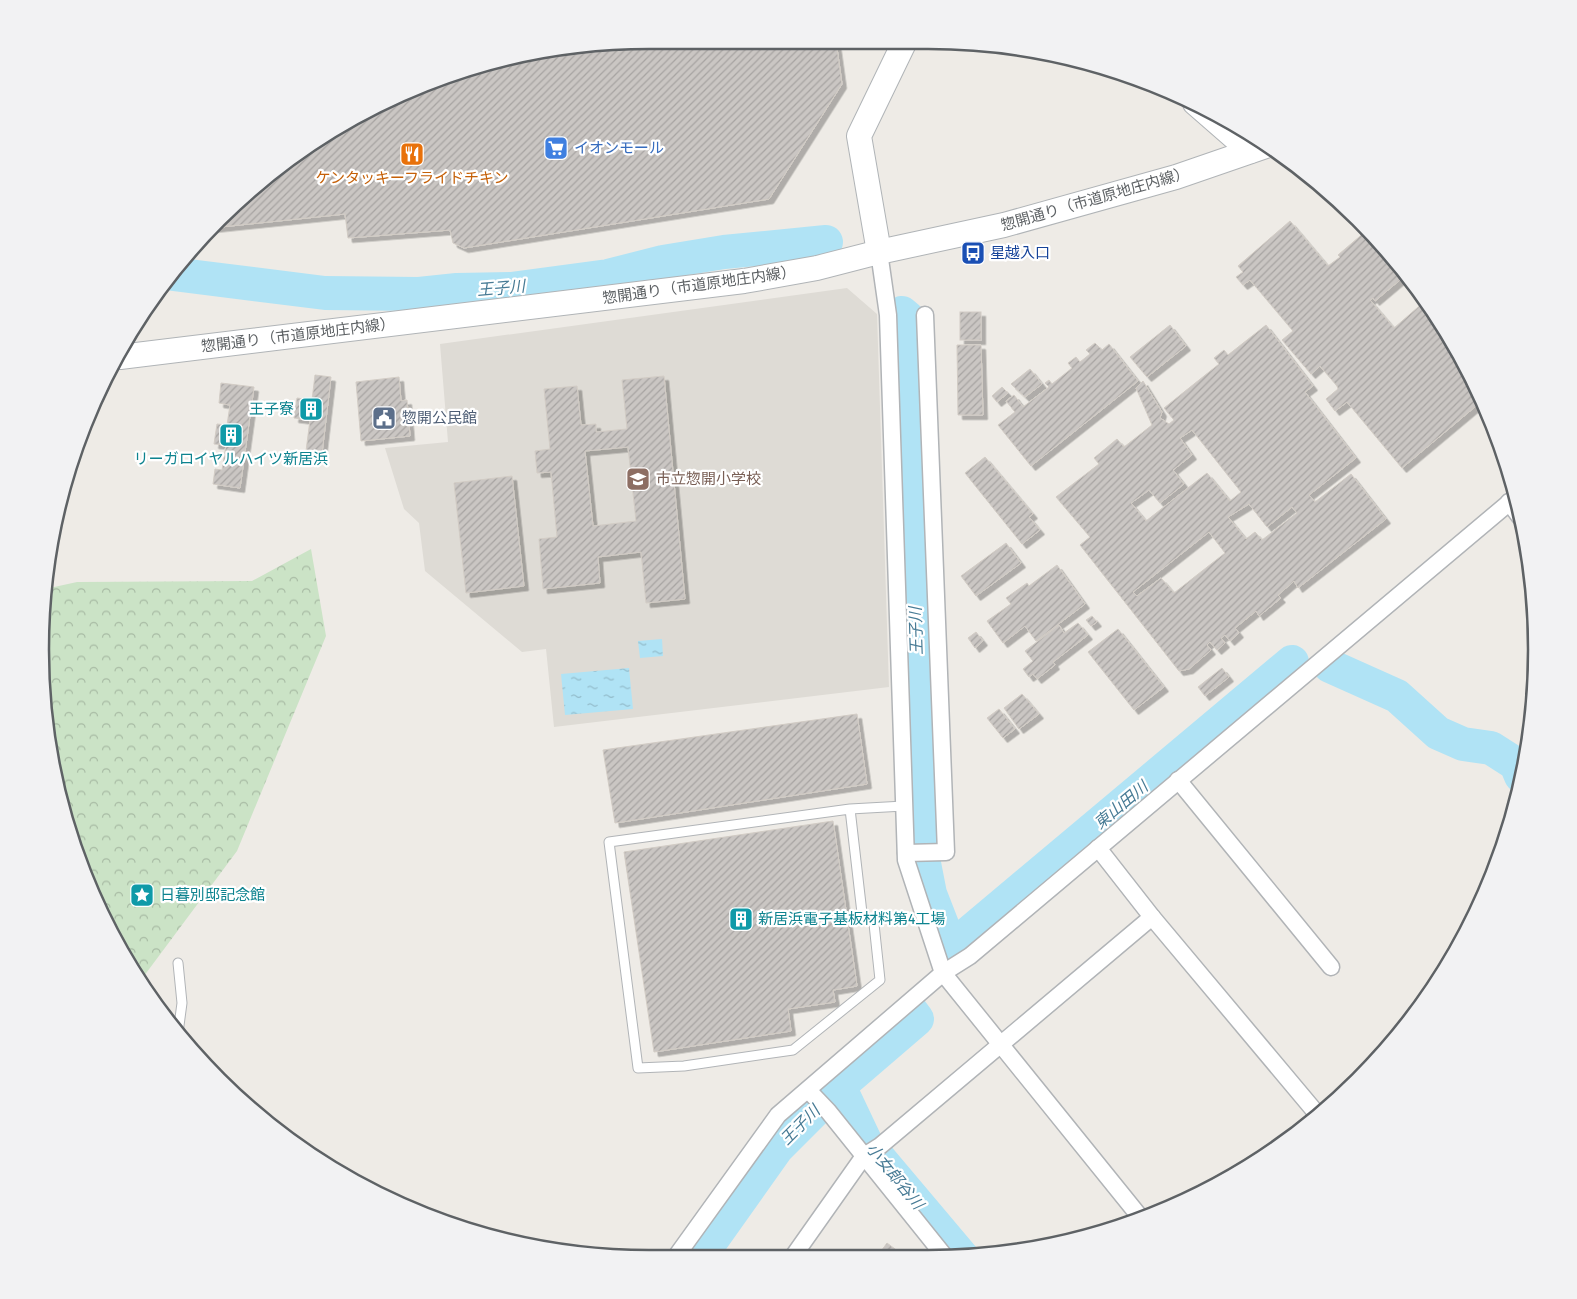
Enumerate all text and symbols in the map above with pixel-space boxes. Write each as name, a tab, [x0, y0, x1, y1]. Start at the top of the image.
supermarket icon: イオンモール	[543, 135, 569, 161]
place label: イオンモール	[574, 139, 664, 157]
restaurant icon: ケンタッキーフライドチキン	[399, 141, 425, 167]
street label: 惣開通り（市道原地庄内線）	[999, 163, 1191, 235]
place label: ケンタッキーフライドチキン	[315, 169, 509, 187]
bus stop icon: 星越入口	[960, 240, 986, 266]
place label: 星越入口	[990, 244, 1050, 262]
street label: 惣開通り（市道原地庄内線）	[601, 263, 797, 307]
water label: 王子川	[476, 276, 528, 300]
street label: 惣開通り（市道原地庄内線）	[200, 314, 396, 356]
building icon: 王子寮	[298, 396, 324, 422]
place label: 王子寮	[249, 400, 294, 418]
public building icon: 惣開公民館	[371, 405, 397, 431]
place label: 惣開公民館	[402, 409, 477, 427]
building icon: リーガロイヤルハイツ新居浜	[218, 422, 244, 448]
place label: リーガロイヤルハイツ新居浜	[134, 450, 328, 468]
school or university icon: 市立惣開小学校	[625, 466, 651, 492]
place label: 市立惣開小学校	[656, 470, 761, 488]
water label: 王子川	[906, 605, 926, 655]
water label: 東山田川	[1090, 776, 1153, 833]
place icon: 日暮別邸記念館	[129, 882, 155, 908]
place label: 日暮別邸記念館	[160, 886, 265, 904]
building icon: 新居浜電子基板材料第4工場	[728, 906, 754, 932]
place label: 新居浜電子基板材料第4工場	[758, 910, 945, 928]
water label: 王子川	[776, 1100, 825, 1149]
water label: 小女郎谷川	[862, 1139, 929, 1215]

